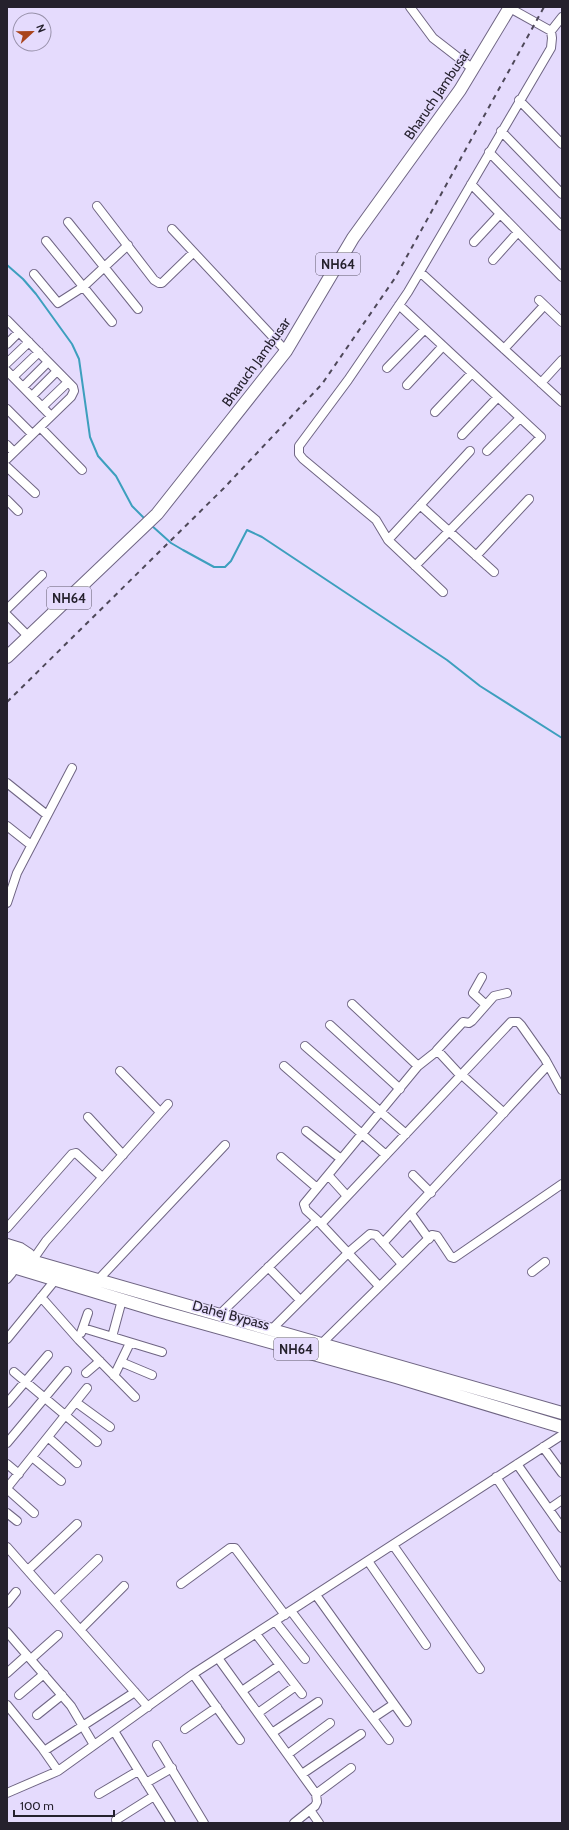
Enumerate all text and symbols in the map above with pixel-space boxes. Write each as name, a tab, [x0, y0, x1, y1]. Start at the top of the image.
north arrow	[12, 12, 52, 52]
text: N	[33, 22, 49, 34]
street label: Bharuch Jambusar	[400, 45, 474, 143]
road number: NH64	[316, 253, 360, 275]
street label: Bharuch Jambusar	[218, 313, 295, 410]
road number: NH64	[47, 587, 91, 609]
street label: Dahej Bypass	[191, 1296, 272, 1334]
road number: NH64	[274, 1338, 318, 1360]
scale bar	[14, 1792, 114, 1818]
text: 100 m	[20, 1798, 54, 1813]

